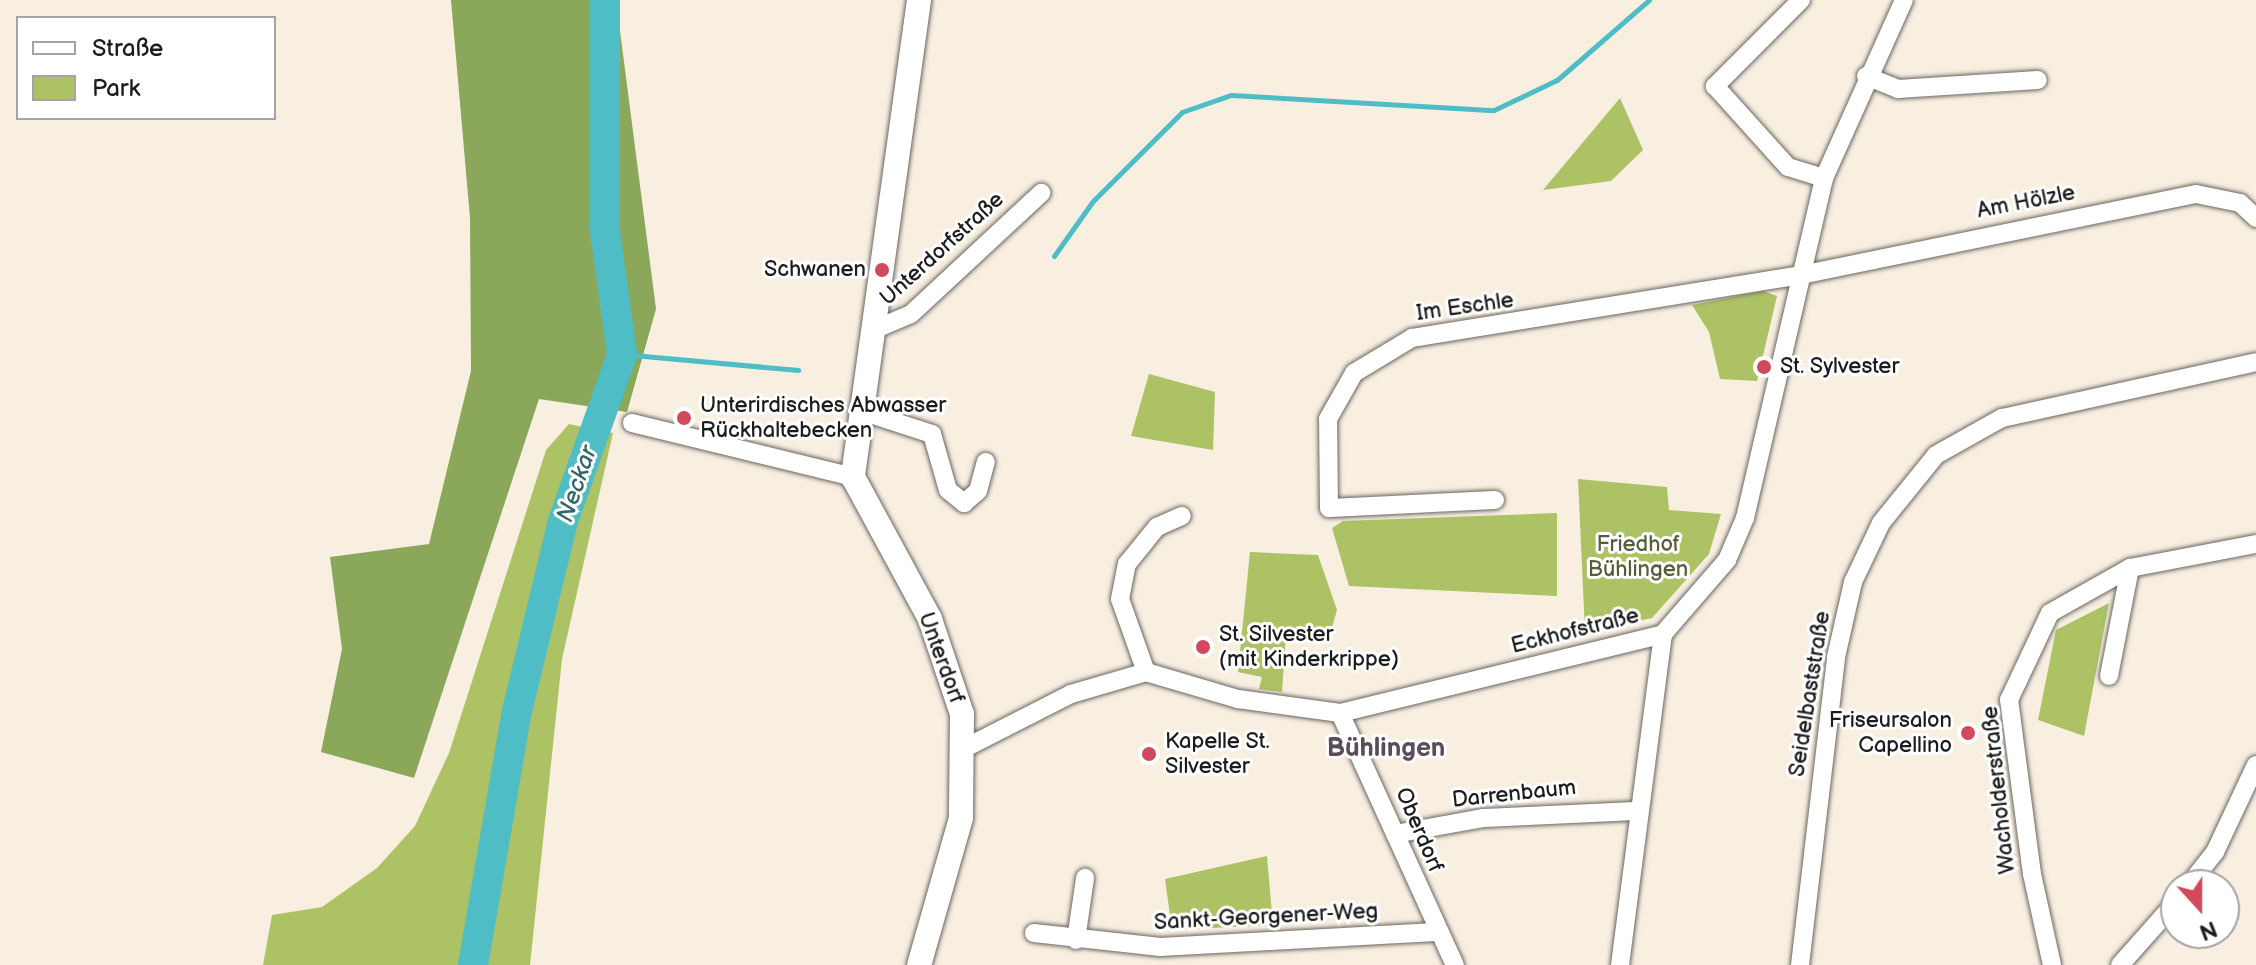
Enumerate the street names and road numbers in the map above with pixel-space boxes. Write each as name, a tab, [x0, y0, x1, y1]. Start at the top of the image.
street label: Am Hölzle	[1975, 180, 2077, 224]
street label: Unterdorfstraße	[875, 187, 1009, 311]
street label: Im Eschle	[1415, 287, 1515, 327]
street label: Eckhofstraße	[1508, 602, 1642, 660]
street label: Unterdorf	[912, 609, 970, 707]
street label: Seidelbaststraße	[1784, 609, 1836, 779]
street label: Wacholderstraße	[1977, 705, 2021, 875]
street label: Darrenbaum	[1451, 774, 1577, 814]
street label: Oberdorf	[1389, 784, 1449, 876]
street label: Sankt-Georgener-Weg	[1153, 898, 1379, 936]

